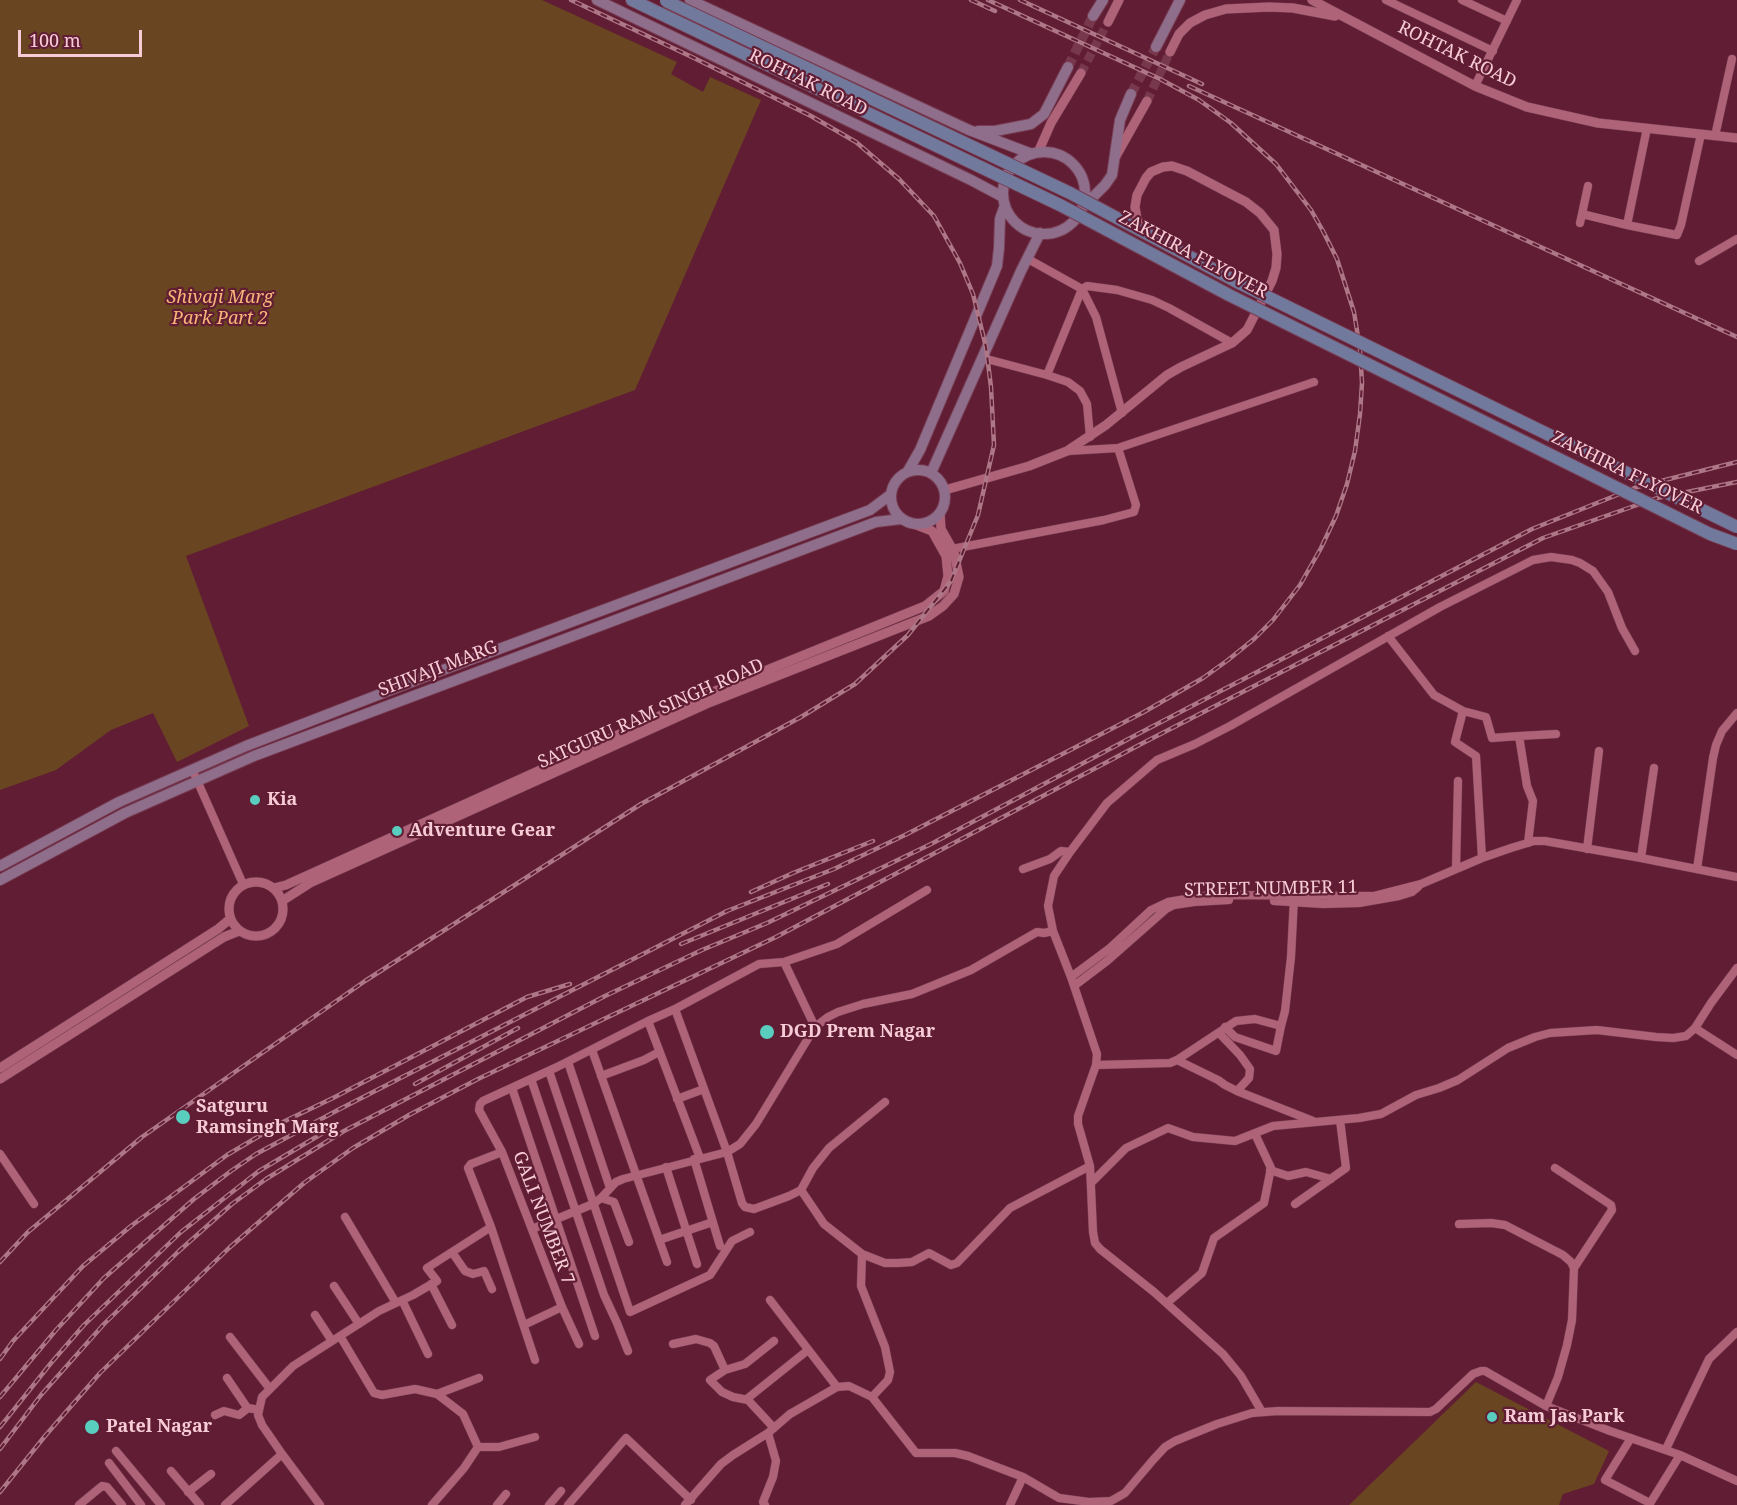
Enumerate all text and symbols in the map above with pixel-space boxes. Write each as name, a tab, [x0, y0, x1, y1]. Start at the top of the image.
street label: ROHTAK ROAD	[1394, 17, 1520, 93]
scale bar	[21, 18, 146, 56]
text: 100 m	[29, 28, 81, 52]
street label: ROHTAK ROAD	[745, 45, 871, 121]
street label: ZAKHIRA FLYOVER	[1115, 207, 1271, 303]
park label: Shivaji Marg Park Part 2	[167, 287, 273, 330]
street label: ZAKHIRA FLYOVER	[1548, 427, 1706, 519]
street label: SHIVAJI MARG	[375, 636, 501, 702]
street label: SATGURU RAM SINGH ROAD	[535, 654, 767, 774]
place label: Kia	[267, 789, 297, 811]
marker: Kia	[248, 793, 262, 807]
place label: Adventure Gear	[409, 820, 555, 842]
marker: Adventure Gear	[390, 824, 404, 838]
street label: STREET NUMBER 11	[1184, 877, 1358, 901]
place label: DGD Prem Nagar	[780, 1021, 935, 1043]
marker: DGD Prem Nagar	[758, 1023, 776, 1041]
place label: Satguru Ramsingh Marg	[196, 1096, 339, 1138]
marker: Satguru Ramsingh Marg	[174, 1108, 192, 1126]
street label: GALI NUMBER 7	[508, 1148, 578, 1288]
place label: Ram Jas Park	[1504, 1406, 1624, 1428]
marker: Ram Jas Park	[1485, 1410, 1499, 1424]
place label: Patel Nagar	[106, 1416, 212, 1438]
marker: Patel Nagar	[83, 1418, 101, 1436]

